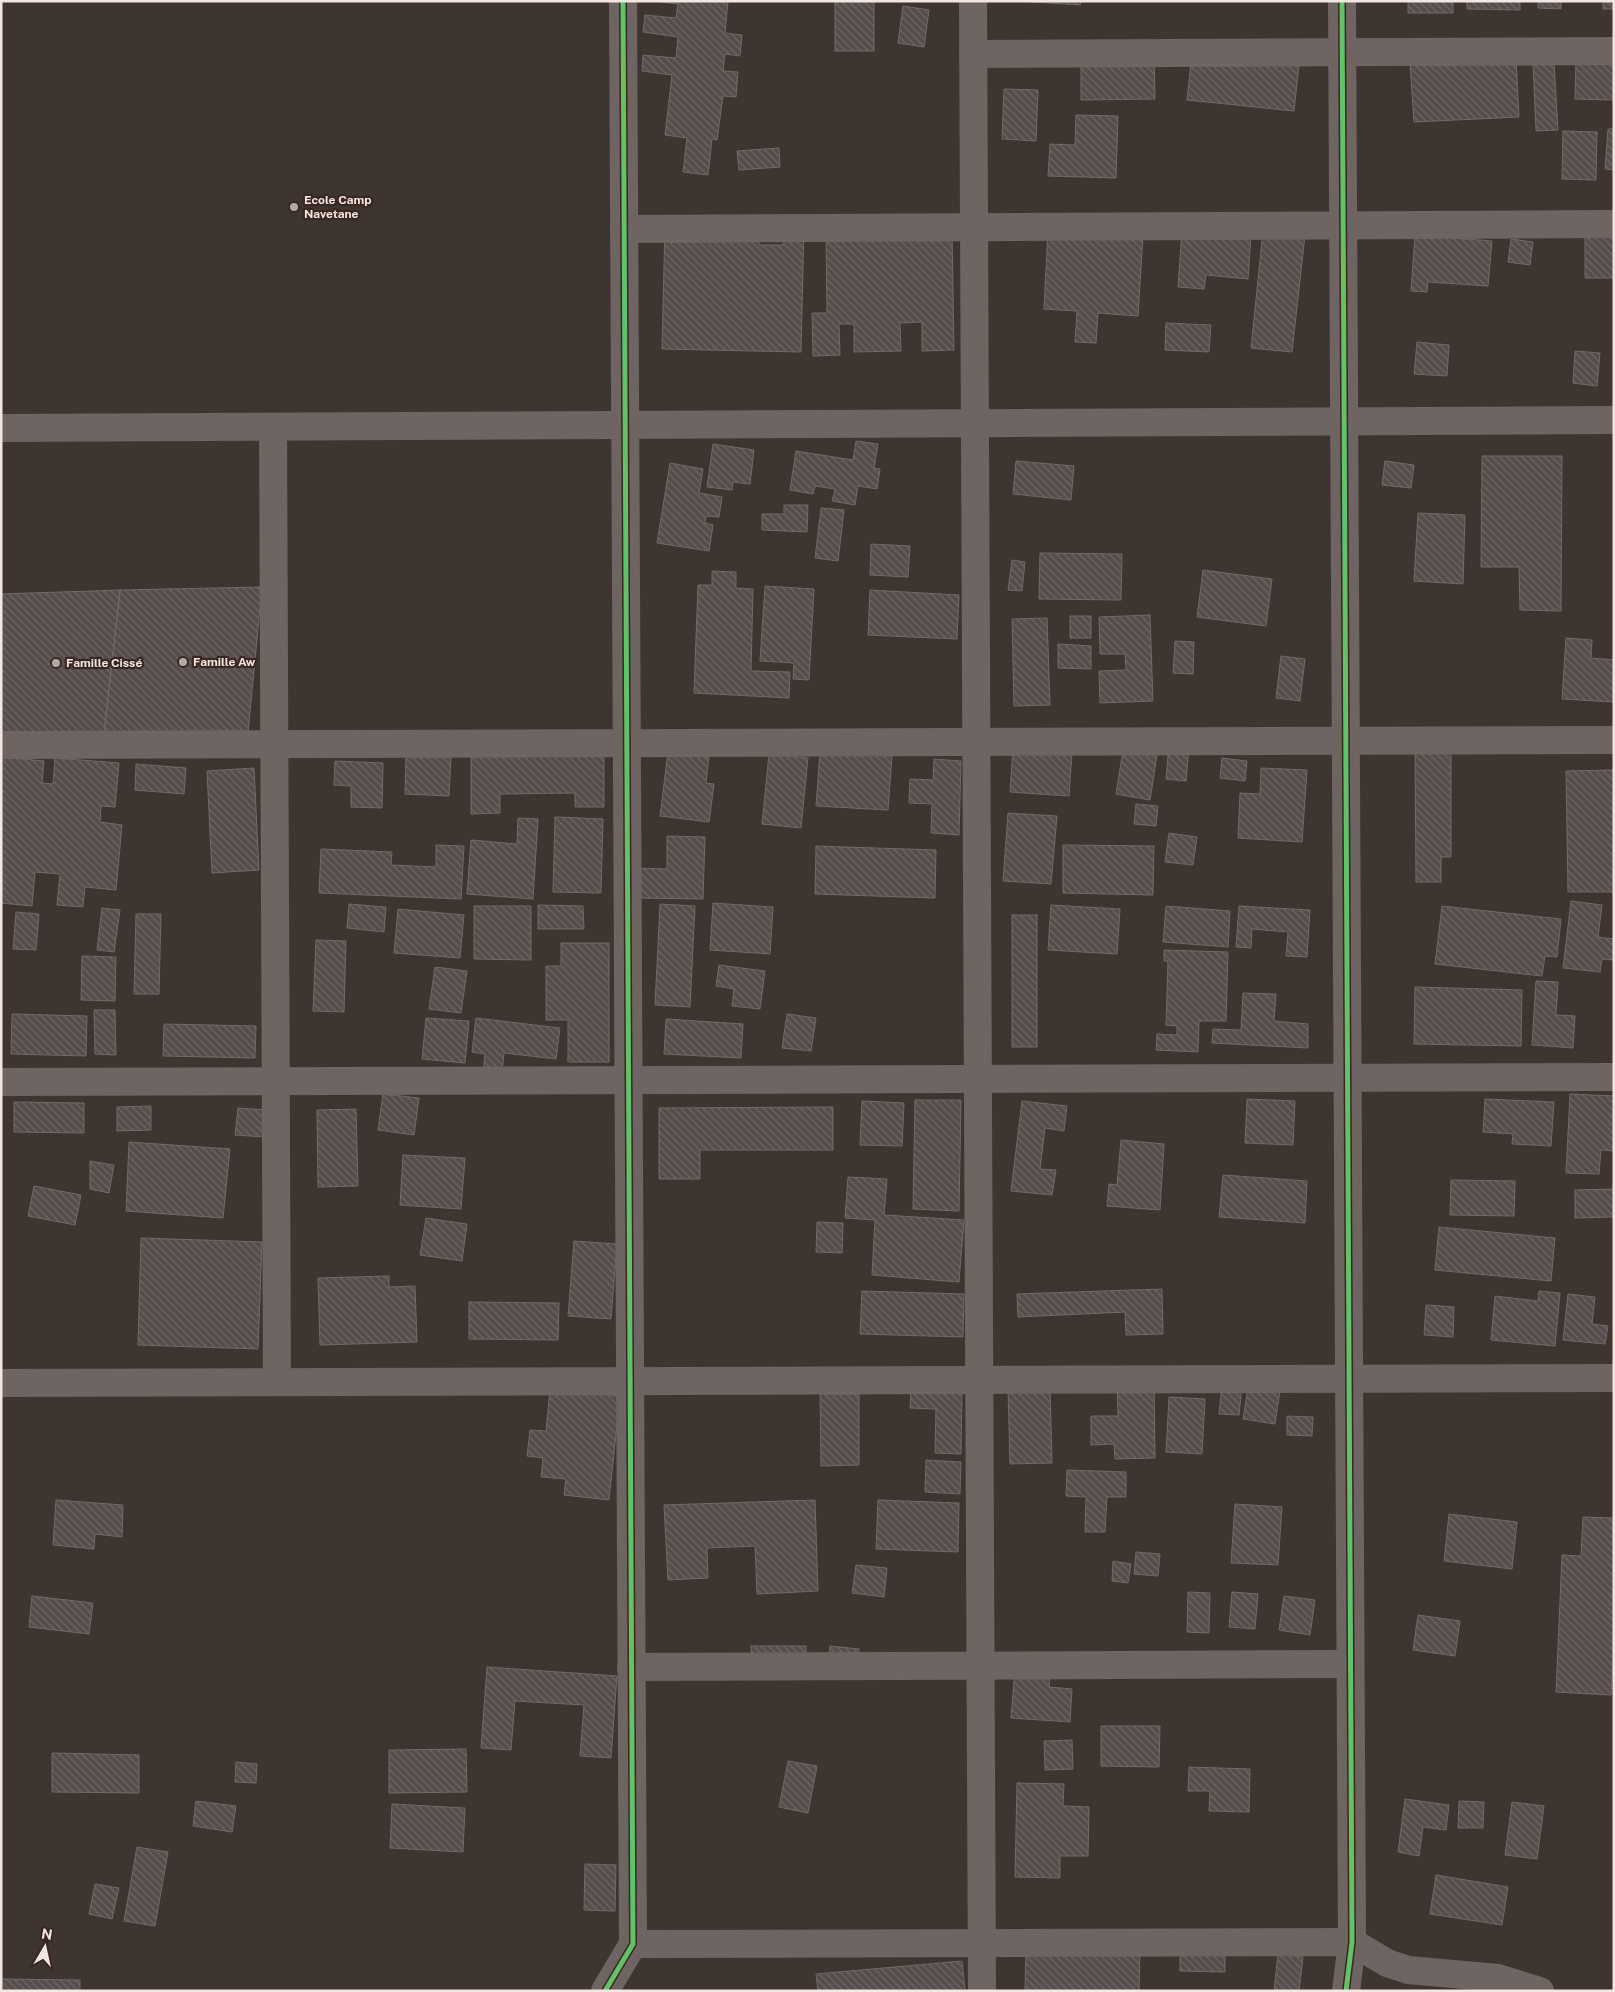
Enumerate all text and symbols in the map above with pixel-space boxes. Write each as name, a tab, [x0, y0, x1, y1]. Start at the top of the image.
place label: Ecole Camp Navetane	[304, 193, 371, 221]
marker: Ecole Camp Navetane	[288, 201, 300, 213]
place label: Famille Aw	[193, 655, 256, 669]
place label: Famille Cissé	[66, 656, 142, 670]
marker: Famille Aw	[177, 656, 189, 668]
marker: Famille Cissé	[50, 657, 62, 669]
north arrow	[20, 1922, 70, 1972]
text: N	[40, 1925, 54, 1943]

